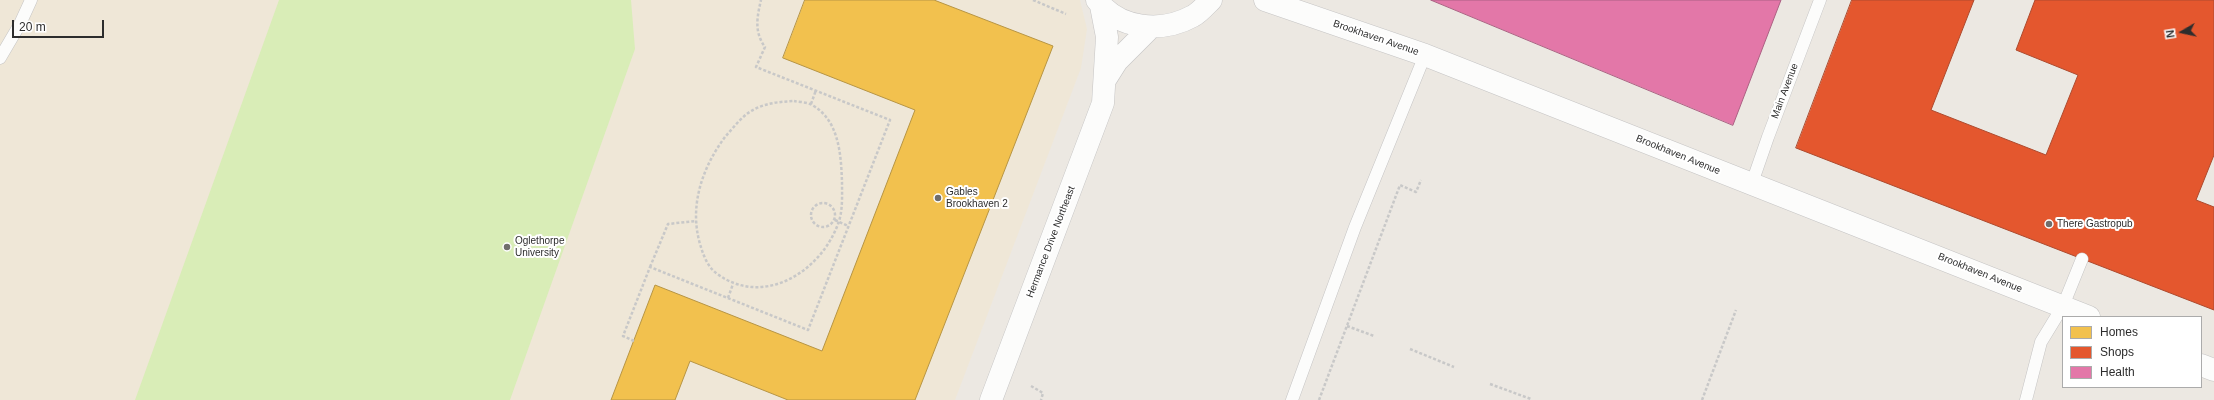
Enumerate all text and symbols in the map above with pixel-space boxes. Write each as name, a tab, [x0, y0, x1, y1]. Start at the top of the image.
scale bar	[14, 12, 106, 38]
north arrow	[2162, 12, 2202, 52]
street label: Brookhaven Avenue	[1332, 18, 1420, 58]
text: 20 m	[19, 20, 46, 34]
text: N	[2164, 29, 2177, 39]
street label: Main Avenue	[1769, 62, 1801, 120]
street label: Brookhaven Avenue	[1634, 133, 1722, 177]
street label: Hermance Drive Northeast	[1024, 185, 1078, 299]
place label: Gables Brookhaven 2	[946, 186, 1008, 210]
marker: Gables Brookhaven 2	[933, 193, 943, 203]
place label: There Gastropub	[2057, 218, 2133, 230]
marker: There Gastropub	[2044, 219, 2054, 229]
place label: Oglethorpe University	[515, 235, 564, 258]
marker: Oglethorpe University	[502, 242, 512, 252]
street label: Brookhaven Avenue	[1936, 251, 2024, 295]
legend	[2062, 316, 2202, 388]
text: Homes	[2100, 325, 2138, 339]
text: Shops	[2100, 345, 2134, 359]
text: Health	[2100, 365, 2135, 379]

